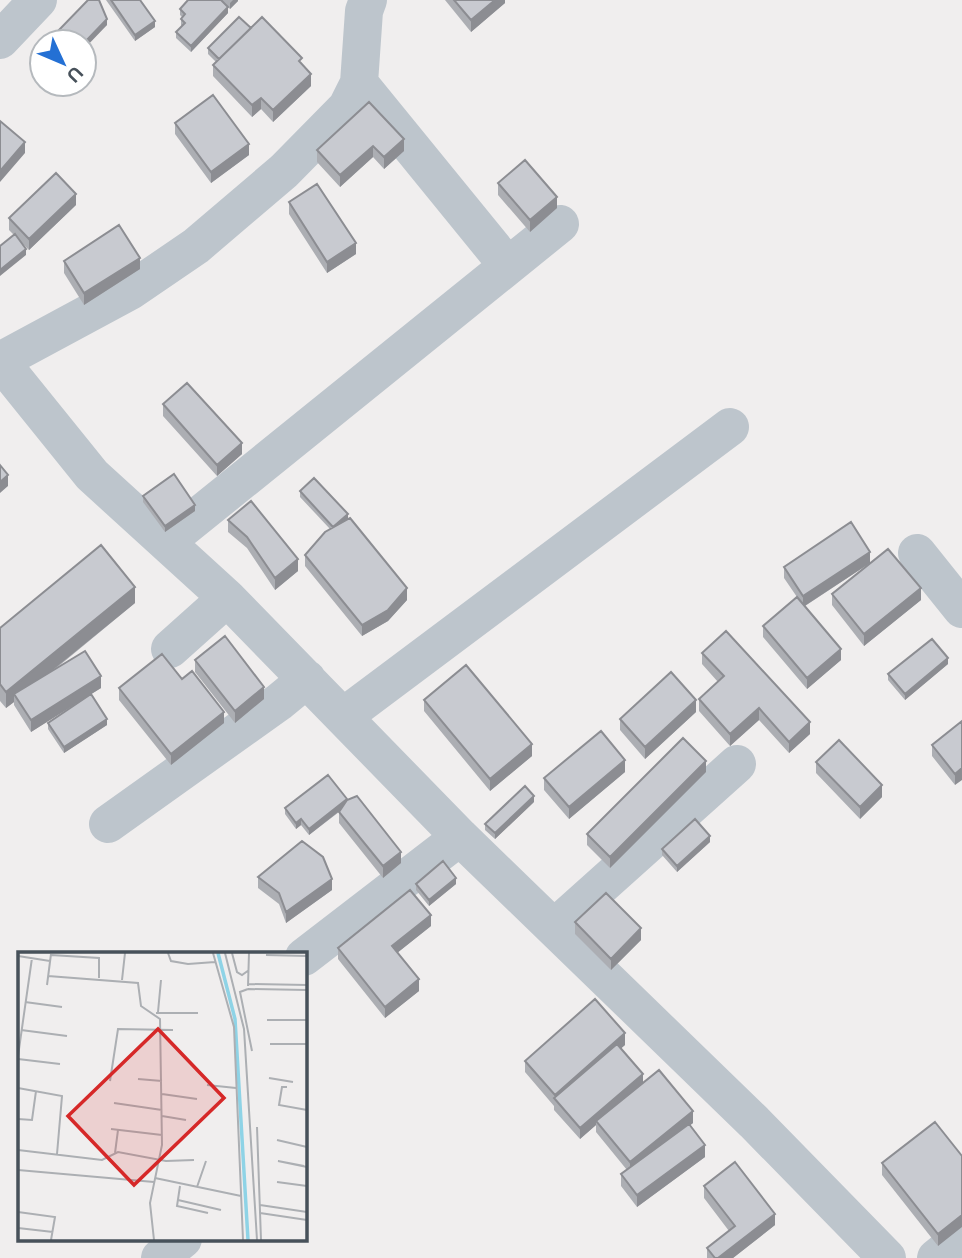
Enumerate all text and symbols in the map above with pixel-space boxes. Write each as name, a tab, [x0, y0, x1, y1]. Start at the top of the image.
north arrow	[28, 28, 98, 98]
text: U	[63, 62, 87, 87]
inset map	[18, 952, 306, 1240]

